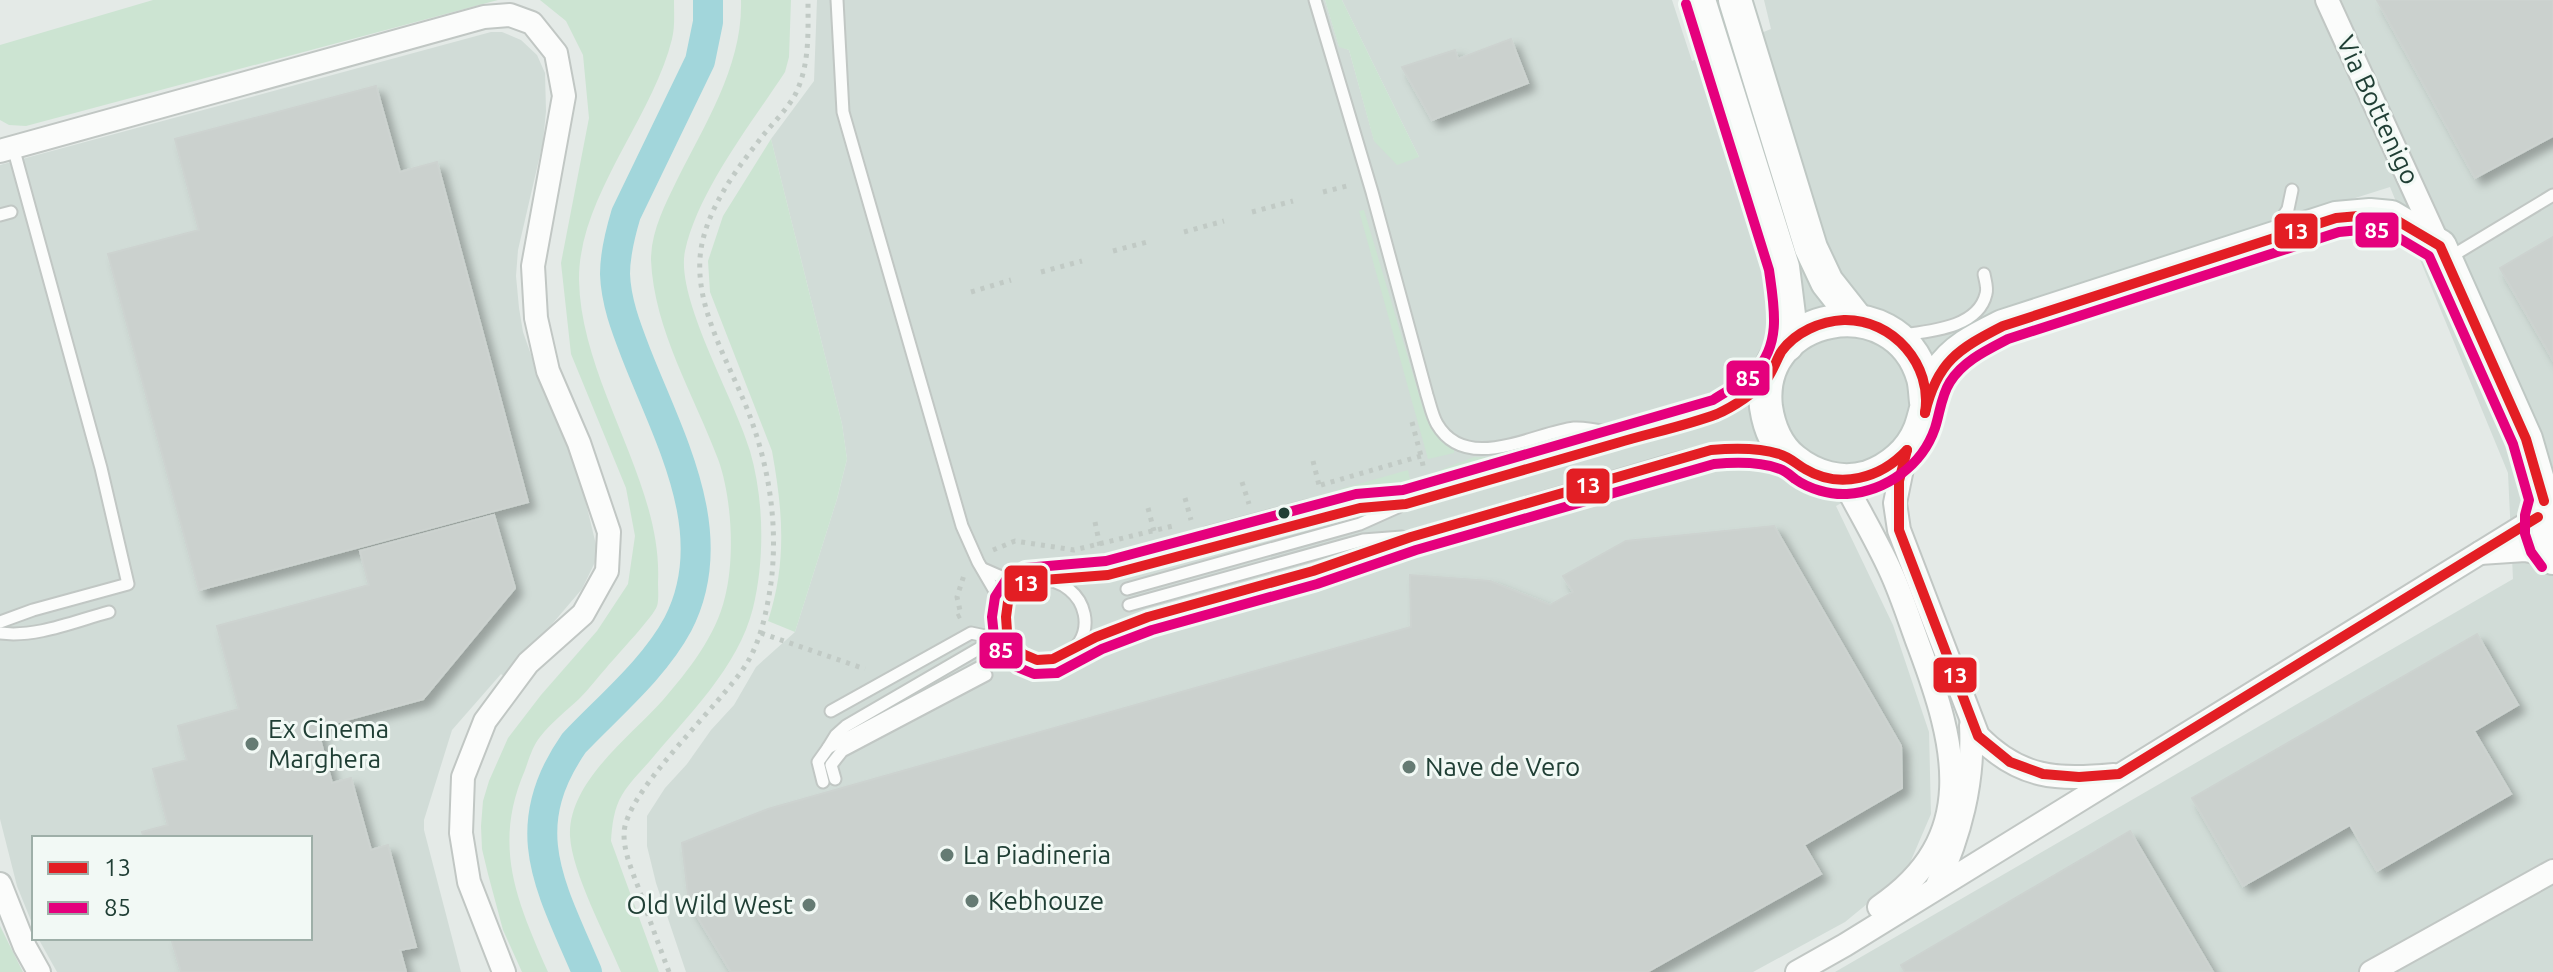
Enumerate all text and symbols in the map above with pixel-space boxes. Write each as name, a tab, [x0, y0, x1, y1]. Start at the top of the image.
street label: Via Bottenigo	[2331, 31, 2426, 189]
line badge: 85	[2354, 211, 2400, 249]
line badge: 13	[2273, 212, 2319, 250]
text: 85	[2365, 217, 2389, 242]
text: 13	[2284, 218, 2308, 243]
line badge: 85	[1725, 359, 1771, 397]
text: 85	[1736, 365, 1760, 390]
line badge: 13	[1565, 467, 1611, 505]
text: 13	[1576, 472, 1600, 497]
unlabelled marker	[1276, 505, 1292, 521]
line badge: 13	[1003, 564, 1049, 603]
text: 13	[1014, 570, 1038, 595]
line badge: 85	[978, 631, 1024, 670]
text: 85	[989, 637, 1013, 662]
line badge: 13	[1932, 656, 1978, 694]
text: 13	[1943, 662, 1967, 687]
place label: Ex Cinema Marghera	[268, 714, 389, 773]
marker: Ex Cinema Marghera	[243, 735, 261, 753]
place label: Nave de Vero	[1425, 752, 1580, 781]
marker: Nave de Vero	[1400, 758, 1418, 776]
legend	[32, 836, 312, 940]
place label: La Piadineria	[963, 840, 1111, 869]
marker: La Piadineria	[938, 846, 956, 864]
text: 13	[104, 854, 131, 881]
place label: Kebhouze	[988, 886, 1104, 915]
place label: Old Wild West	[626, 890, 793, 919]
marker: Kebhouze	[963, 892, 981, 910]
text: 85	[104, 894, 131, 921]
marker: Old Wild West	[800, 896, 818, 914]

